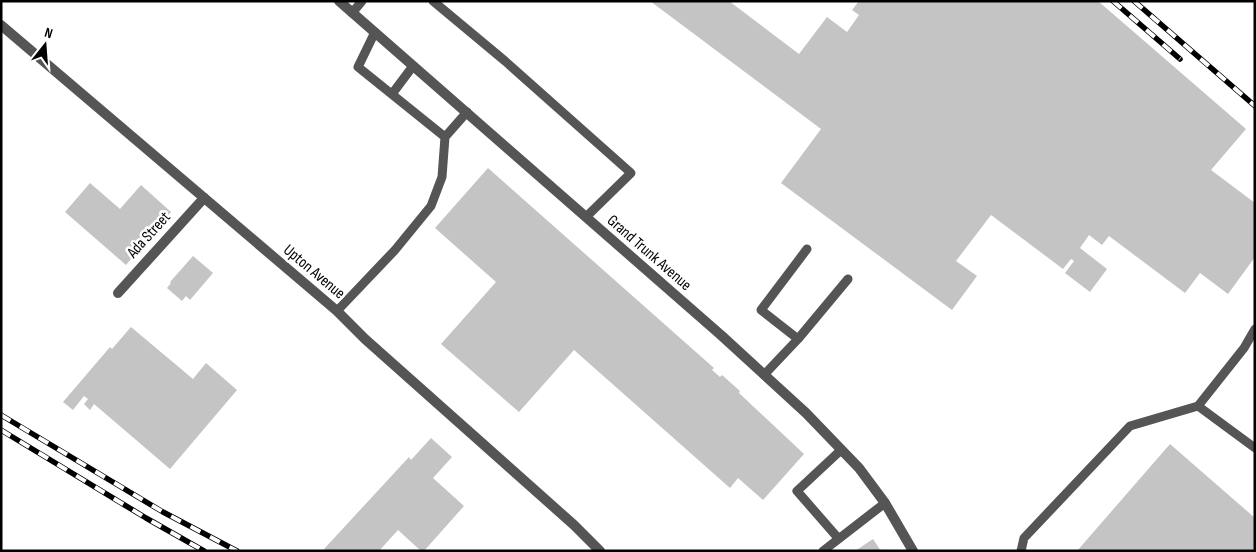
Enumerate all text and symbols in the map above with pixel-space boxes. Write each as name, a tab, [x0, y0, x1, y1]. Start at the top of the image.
north arrow	[20, 20, 70, 70]
text: N	[43, 24, 55, 42]
street label: Ada Street	[123, 208, 175, 263]
street label: Grand Trunk Avenue	[603, 211, 695, 295]
street label: Upton Avenue	[279, 241, 349, 303]

